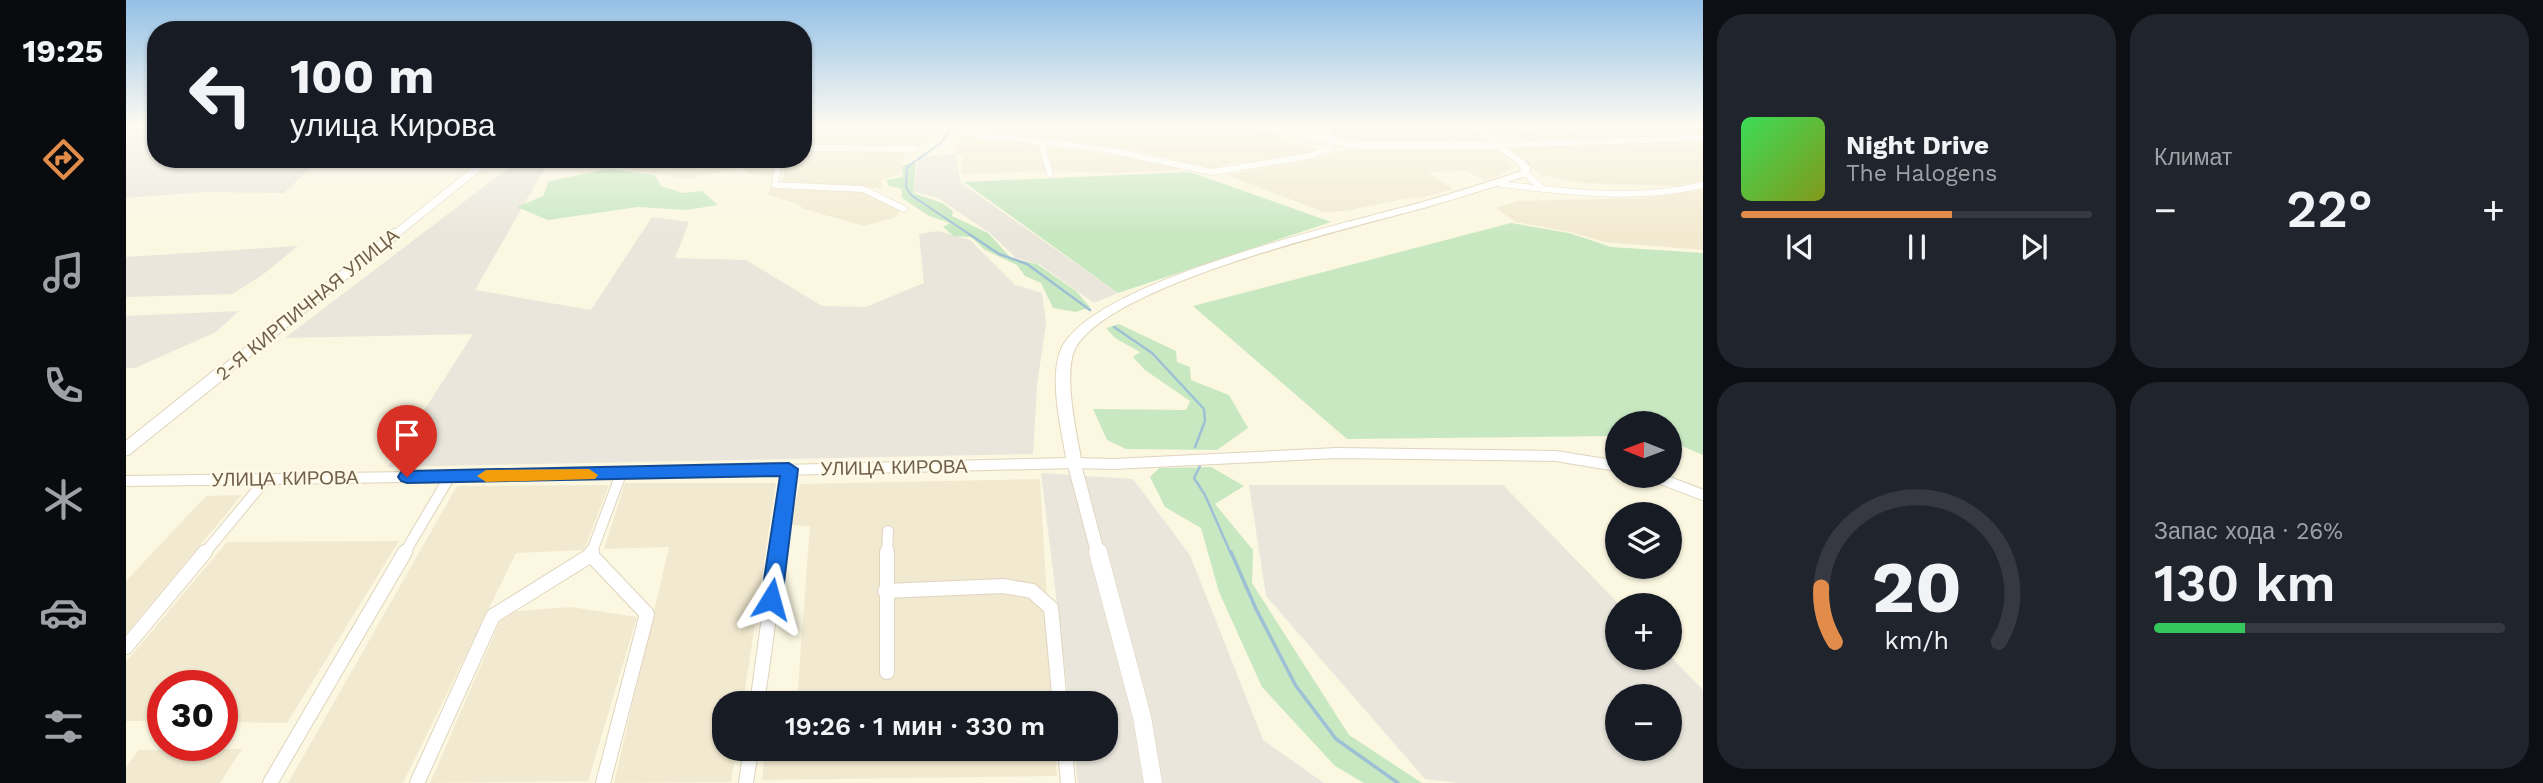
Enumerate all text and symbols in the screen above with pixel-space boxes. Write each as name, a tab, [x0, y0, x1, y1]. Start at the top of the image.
text: 19:25	[23, 32, 103, 70]
text: 100 m	[290, 47, 434, 105]
icon: left	[175, 49, 266, 140]
text: улица Кирова	[290, 106, 495, 144]
text: Night Drive	[1846, 130, 1989, 160]
icon: directions	[39, 135, 88, 184]
text: Климат	[2154, 144, 2232, 171]
text: The Halogens	[1846, 160, 1997, 187]
text: 22°	[2286, 179, 2373, 240]
text: −	[2154, 188, 2177, 232]
text: +	[2482, 188, 2505, 232]
street label: 2-Я КИРПИЧНАЯ УЛИЦА	[211, 223, 404, 385]
icon: previous	[1781, 228, 1819, 266]
icon: pause	[1898, 228, 1936, 266]
icon: next	[2015, 228, 2053, 266]
icon: music	[39, 248, 88, 297]
icon: phone	[39, 361, 88, 410]
pin	[377, 405, 437, 477]
north arrow	[1605, 411, 1682, 488]
map controls	[1605, 411, 1682, 761]
icon: arrive	[388, 416, 426, 454]
street label: УЛИЦА КИРОВА	[820, 455, 968, 480]
street label: УЛИЦА КИРОВА	[211, 466, 359, 491]
icon: climate	[39, 475, 88, 524]
button: layers	[1605, 502, 1682, 579]
text: Запас хода · 26%	[2154, 518, 2343, 545]
text: 20	[1871, 544, 1962, 630]
text: 130 km	[2154, 553, 2336, 614]
position arrow	[734, 562, 808, 636]
icon: car	[39, 588, 88, 637]
button: +	[1605, 593, 1682, 670]
text: km/h	[1884, 625, 1949, 654]
speed limit sign: 30	[147, 670, 238, 761]
button: −	[1605, 684, 1682, 761]
icon: filters	[39, 702, 88, 751]
text: 19:26 · 1 мин · 330 m	[785, 711, 1045, 741]

